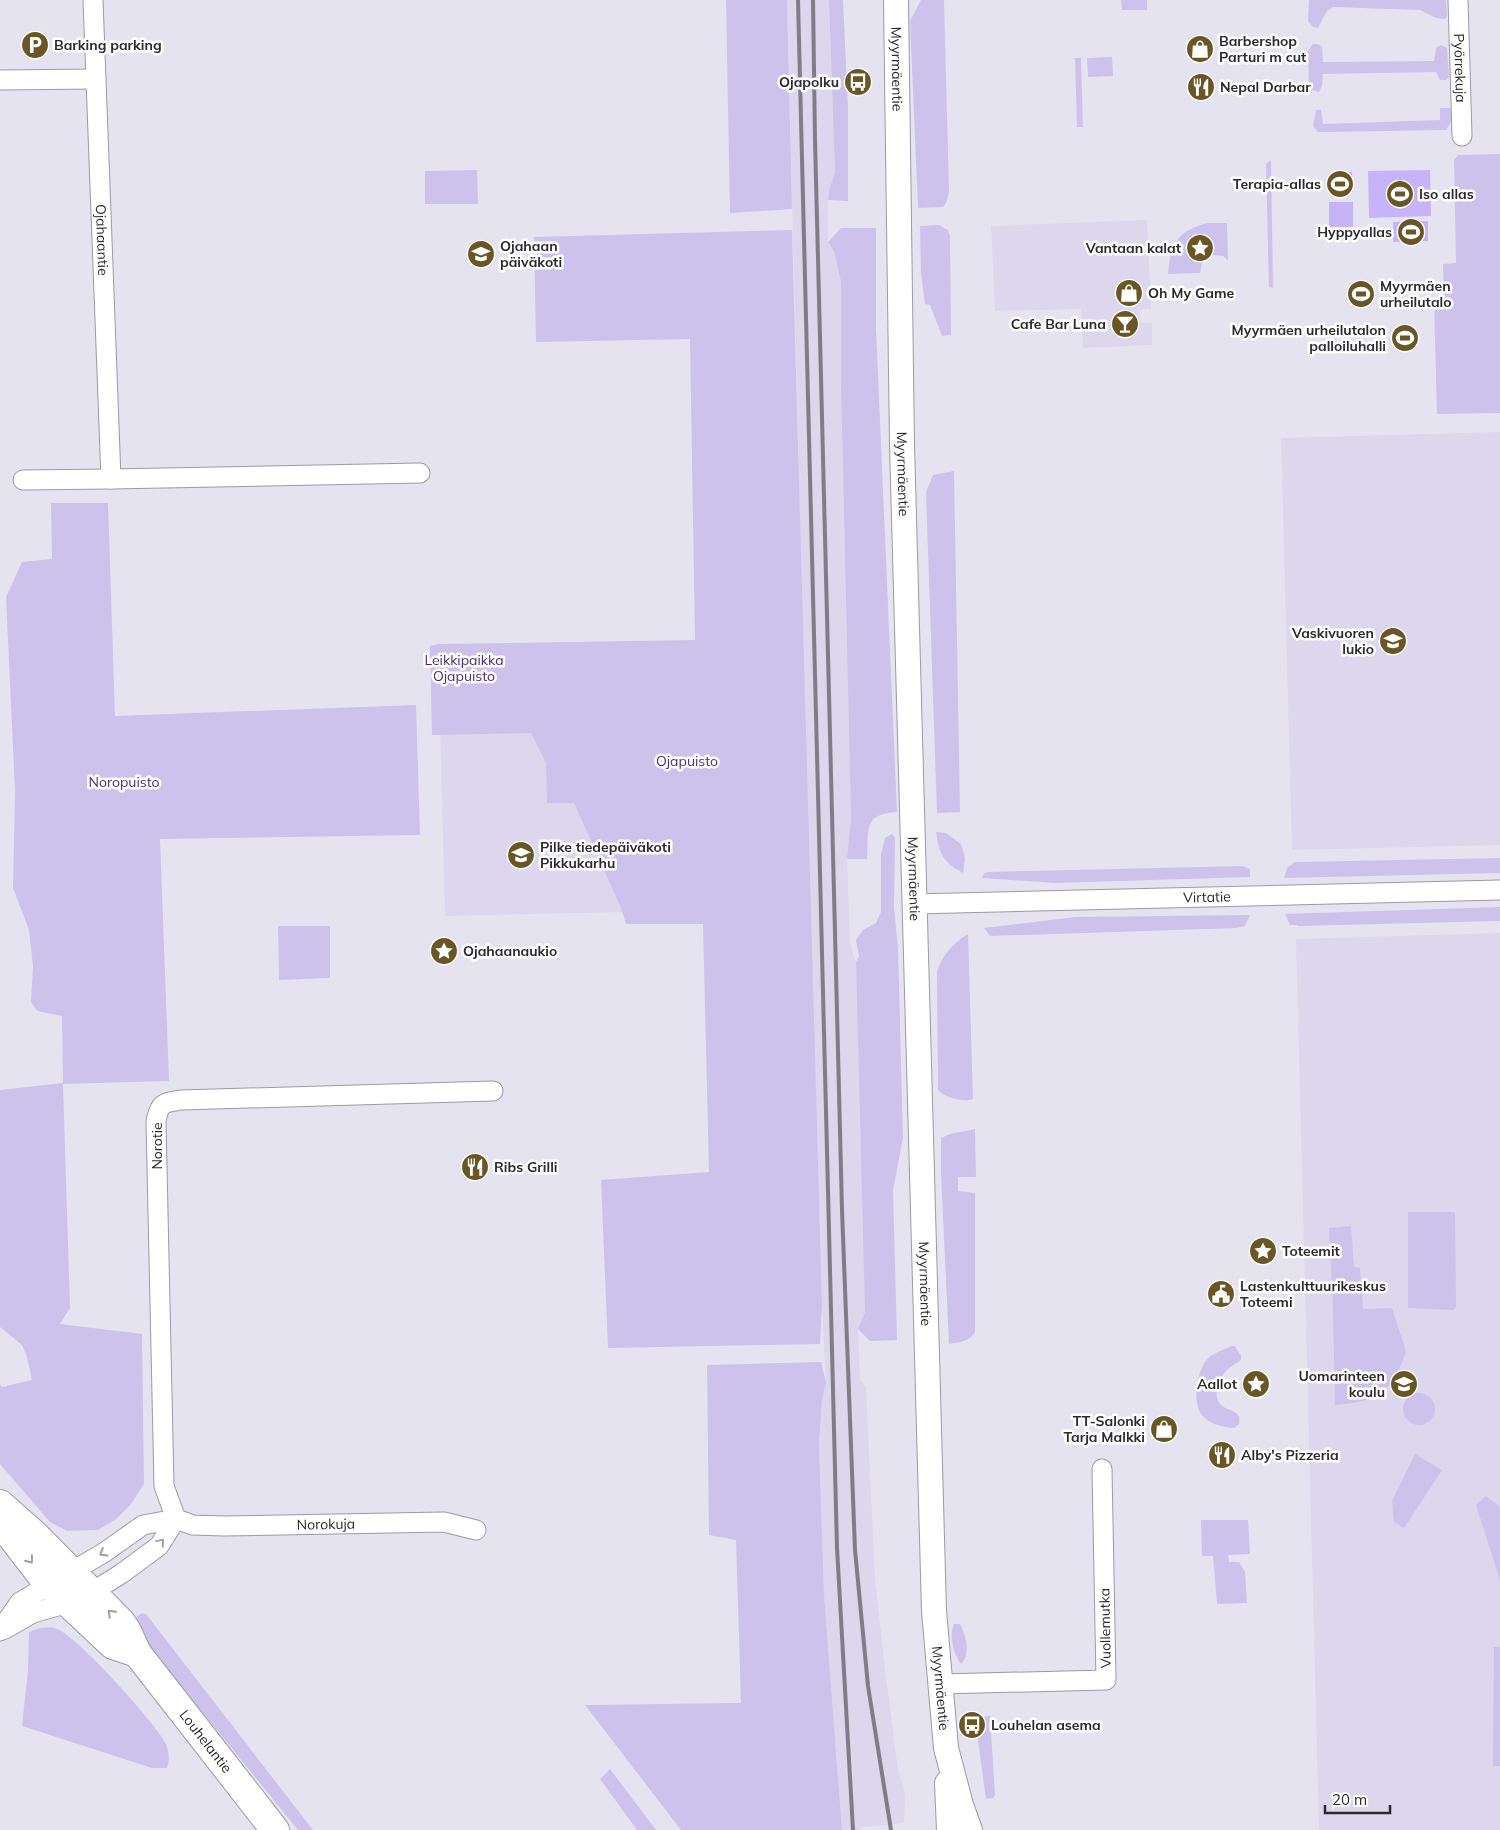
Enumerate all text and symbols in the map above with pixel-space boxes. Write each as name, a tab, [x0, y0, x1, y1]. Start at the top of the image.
street label: Myyrmäentie	[887, 27, 906, 111]
parking icon: Barking parking	[20, 30, 50, 60]
place label: Barbershop Parturi m cut	[1219, 32, 1307, 66]
street label: Pyörrekuja	[1450, 33, 1470, 103]
shop icon: Barbershop Parturi m cut	[1185, 34, 1215, 64]
place label: Barking parking	[54, 36, 162, 54]
bus stop icon: Ojapolku	[843, 67, 873, 97]
restaurant icon: Nepal Darbar	[1186, 72, 1216, 102]
place label: Ojapolku	[779, 73, 839, 91]
place label: Nepal Darbar	[1220, 78, 1311, 96]
sports icon: Terapia-allas	[1325, 169, 1355, 199]
place label: Terapia-allas	[1233, 175, 1321, 193]
sports icon: Iso allas	[1385, 179, 1415, 209]
place label: Iso allas	[1419, 185, 1474, 203]
street label: Ojahaantie	[92, 204, 112, 276]
sports icon: Hyppyallas	[1396, 217, 1426, 247]
place label: Hyppyallas	[1317, 223, 1392, 241]
place icon: Vantaan kalat	[1185, 233, 1215, 263]
place label: Ojahaan päiväkoti	[500, 237, 562, 271]
school or university icon: Ojahaan päiväkoti	[466, 239, 496, 269]
place label: Vantaan kalat	[1085, 239, 1182, 257]
place label: Myyrmäen urheilutalo	[1380, 277, 1452, 311]
shop icon: Oh My Game	[1114, 278, 1144, 308]
sports icon: Myyrmäen urheilutalo	[1346, 279, 1376, 309]
place label: Oh My Game	[1148, 284, 1235, 302]
bar icon: Cafe Bar Luna	[1110, 309, 1140, 339]
place label: Cafe Bar Luna	[1011, 315, 1106, 333]
place label: Myyrmäen urheilutalon palloiluhalli	[1232, 321, 1386, 355]
sports icon: Myyrmäen urheilutalon palloiluhalli	[1390, 323, 1420, 353]
street label: Myyrmäentie	[893, 432, 913, 516]
place label: Vaskivuoren lukio	[1291, 624, 1374, 658]
school or university icon: Vaskivuoren lukio	[1378, 626, 1408, 656]
park label: Leikkipaikka Ojapuisto	[424, 651, 504, 685]
park label: Ojapuisto	[656, 752, 718, 770]
park label: Noropuisto	[89, 773, 159, 791]
street label: Myyrmäentie	[904, 836, 924, 921]
place label: Pilke tiedepäiväkoti Pikkukarhu	[540, 838, 671, 872]
school or university icon: Pilke tiedepäiväkoti Pikkukarhu	[506, 840, 536, 870]
street label: Virtatie	[1183, 887, 1231, 907]
place icon: Ojahaanaukio	[429, 936, 459, 966]
place label: Ojahaanaukio	[463, 942, 557, 960]
street label: Norotie	[148, 1122, 166, 1170]
restaurant icon: Ribs Grilli	[460, 1152, 490, 1182]
place label: Ribs Grilli	[494, 1158, 558, 1176]
place icon: Toteemit	[1248, 1236, 1278, 1266]
street label: Myyrmäentie	[915, 1241, 935, 1326]
place label: Toteemit	[1282, 1242, 1341, 1260]
place label: Lastenkulttuurikeskus Toteemi	[1240, 1277, 1386, 1311]
public building icon: Lastenkulttuurikeskus Toteemi	[1206, 1279, 1236, 1309]
place label: Uomarinteen koulu	[1298, 1367, 1385, 1401]
place icon: Aallot	[1241, 1369, 1271, 1399]
school or university icon: Uomarinteen koulu	[1389, 1369, 1419, 1399]
place label: Aallot	[1197, 1375, 1238, 1393]
place label: TT-Salonki Tarja Malkki	[1063, 1412, 1145, 1446]
shop icon: TT-Salonki Tarja Malkki	[1149, 1414, 1179, 1444]
restaurant icon: Alby's Pizzeria	[1207, 1440, 1237, 1470]
place label: Alby's Pizzeria	[1241, 1446, 1339, 1464]
street label: Norokuja	[297, 1515, 355, 1534]
one-way arrow	[155, 1539, 164, 1548]
one-way arrow	[100, 1547, 109, 1556]
one-way arrow	[24, 1555, 33, 1564]
street label: Vuollemutka	[1095, 1588, 1115, 1668]
one-way arrow	[108, 1609, 117, 1618]
street label: Myyrmäentie	[928, 1645, 953, 1731]
street label: Louhelantie	[176, 1706, 236, 1777]
bus stop icon: Louhelan asema	[957, 1710, 987, 1740]
place label: Louhelan asema	[991, 1716, 1101, 1734]
scale bar	[1325, 1782, 1390, 1814]
text: 20 m	[1332, 1790, 1367, 1809]

